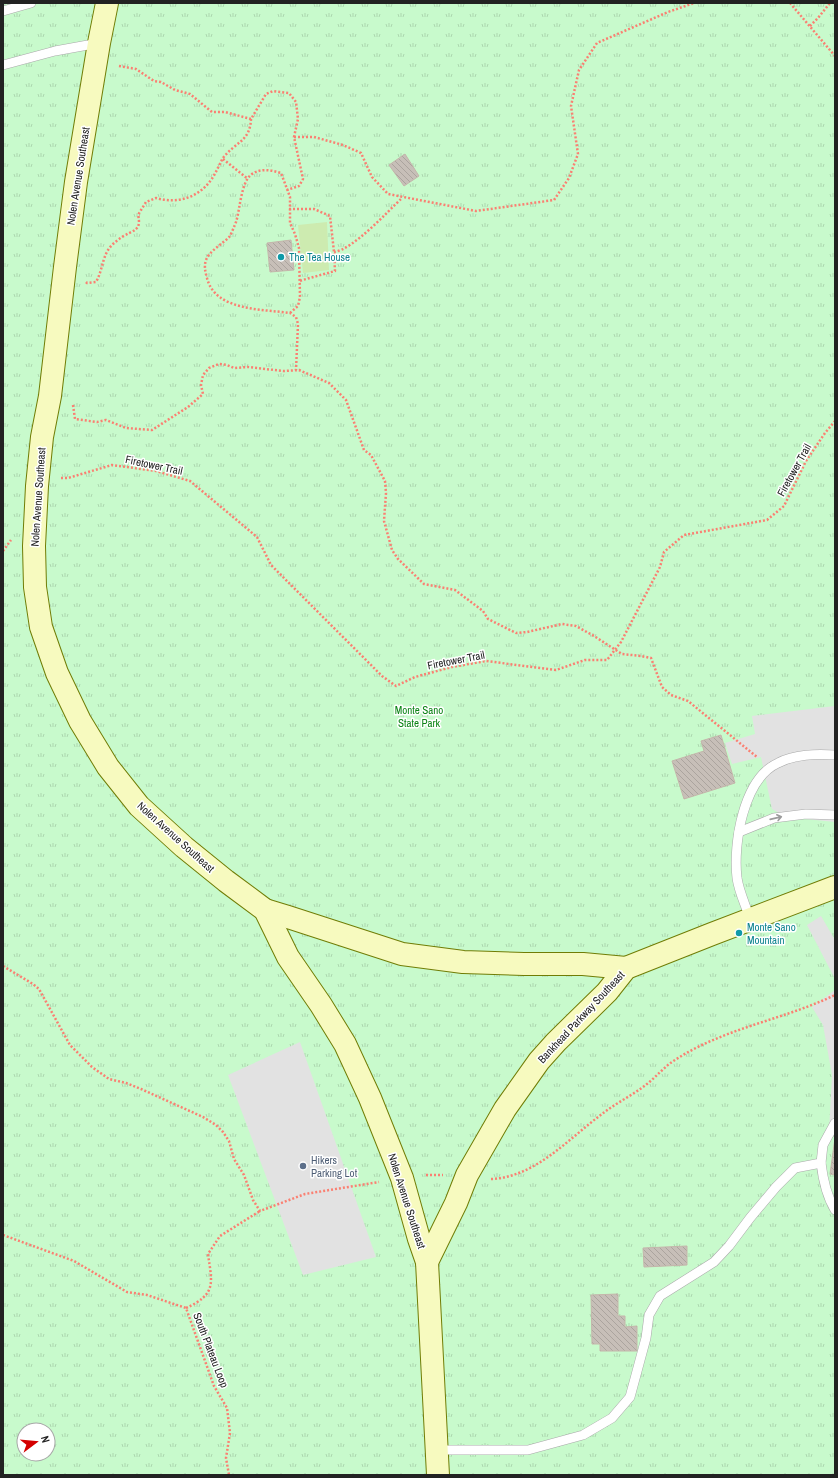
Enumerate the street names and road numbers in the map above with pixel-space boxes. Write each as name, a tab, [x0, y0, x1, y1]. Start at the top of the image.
street label: Nolen Avenue Southeast	[63, 125, 93, 226]
street label: Firetower Trail	[774, 441, 814, 499]
street label: Nolen Avenue Southeast	[28, 447, 48, 547]
street label: Firetower Trail	[124, 452, 184, 478]
street label: Firetower Trail	[426, 648, 486, 672]
street label: Nolen Avenue Southeast	[134, 799, 218, 876]
street label: Bankhead Parkway Southeast	[535, 968, 628, 1066]
street label: Nolen Avenue Southeast	[385, 1152, 429, 1251]
street label: South Plateau Loop	[190, 1310, 232, 1390]

